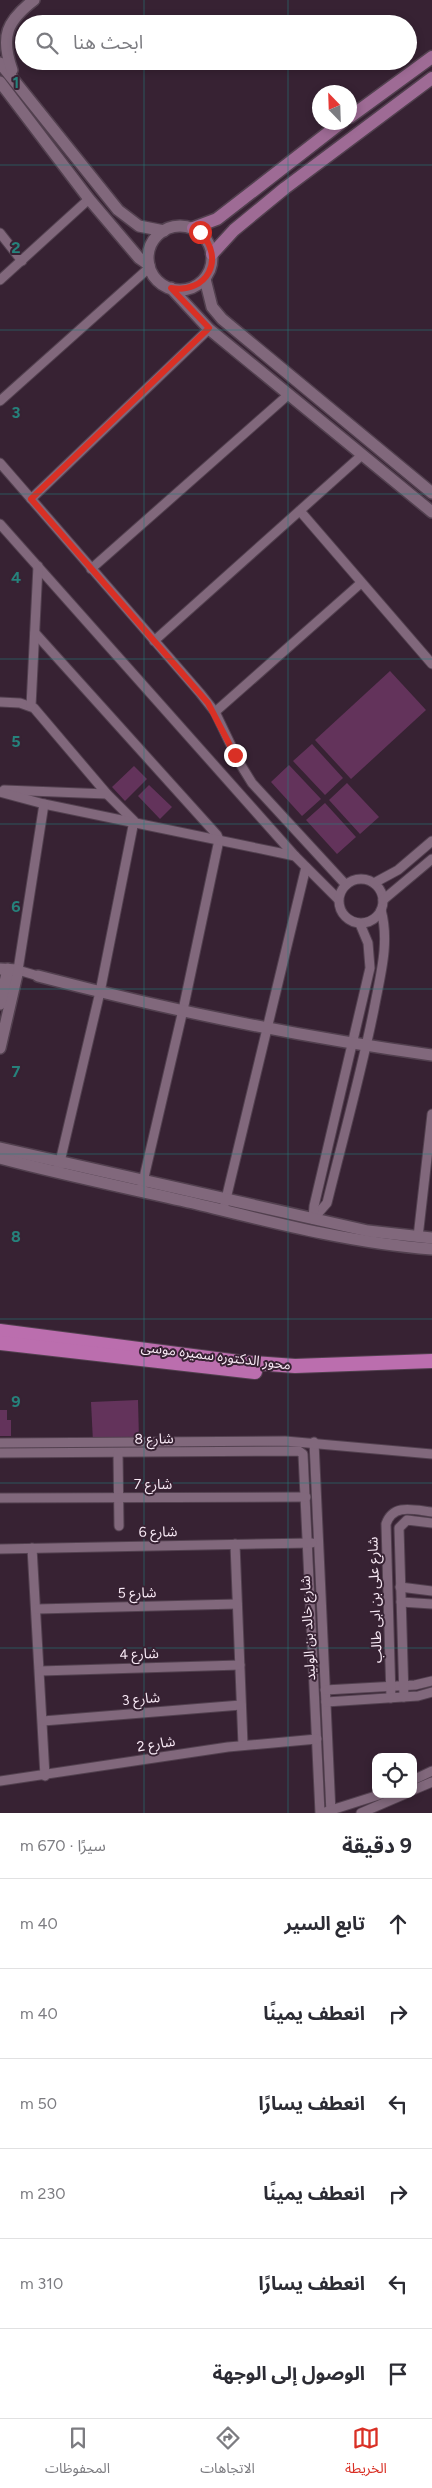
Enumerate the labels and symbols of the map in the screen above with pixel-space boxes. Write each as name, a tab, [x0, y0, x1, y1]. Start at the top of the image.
text: 1	[13, 73, 19, 92]
north arrow	[312, 85, 357, 130]
route start	[189, 221, 212, 244]
text: 2	[11, 238, 21, 257]
text: 3	[12, 403, 21, 422]
text: 4	[11, 568, 21, 587]
text: 5	[11, 732, 21, 751]
route end	[224, 744, 247, 767]
text: 6	[11, 897, 21, 916]
text: 7	[12, 1062, 21, 1081]
text: 8	[11, 1227, 21, 1246]
street label: محور الدكتوره سميره موسى	[140, 1338, 292, 1374]
text: 9	[11, 1392, 21, 1411]
street label: شارع 8	[134, 1430, 174, 1450]
street label: شارع 7	[134, 1476, 172, 1495]
street label: شارع 6	[139, 1523, 178, 1543]
street label: شارع على بن ابى طالب	[364, 1536, 388, 1664]
street label: شارع خالد بن الوليد	[297, 1575, 321, 1681]
street label: شارع 5	[117, 1584, 157, 1604]
street label: شارع 4	[119, 1645, 159, 1665]
street label: شارع 3	[121, 1689, 161, 1711]
street label: شارع 2	[136, 1733, 177, 1757]

